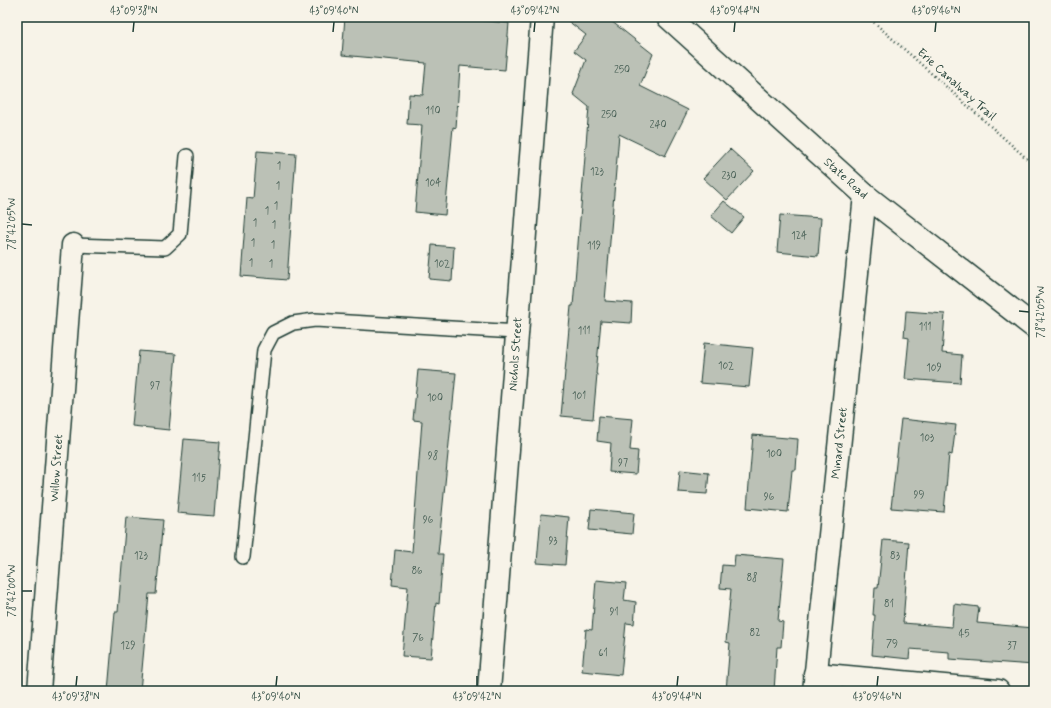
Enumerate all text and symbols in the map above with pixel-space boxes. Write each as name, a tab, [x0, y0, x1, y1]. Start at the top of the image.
text: 43°09'38"N	[110, 4, 158, 18]
text: 43°09'40"N	[310, 4, 359, 18]
text: 43°09'42"N	[511, 4, 560, 18]
text: 43°09'44"N	[710, 4, 760, 18]
text: 43°09'46"N	[912, 4, 961, 18]
street label: Erie Canalway Trail	[913, 45, 999, 125]
house number: 250	[614, 64, 630, 77]
house number: 110	[426, 105, 440, 118]
house number: 250	[601, 109, 617, 122]
house number: 240	[650, 119, 666, 132]
street label: State Road	[820, 154, 871, 203]
house number: 1	[277, 160, 281, 173]
house number: 123	[590, 166, 604, 179]
house number: 230	[721, 170, 737, 183]
house number: 104	[425, 177, 441, 190]
house number: 1	[276, 180, 280, 193]
text: 78°42'05"W	[5, 198, 19, 250]
house number: 1	[274, 200, 278, 213]
house number: 1	[265, 205, 269, 218]
house number: 1	[253, 217, 257, 230]
house number: 1	[272, 219, 276, 232]
house number: 124	[791, 230, 807, 243]
house number: 1	[251, 237, 255, 250]
house number: 1	[271, 239, 275, 252]
house number: 119	[587, 240, 601, 253]
house number: 1	[249, 257, 253, 270]
house number: 1	[269, 258, 273, 271]
house number: 102	[434, 258, 450, 271]
text: 78°42'05"W	[1034, 286, 1048, 338]
street label: Nichols Street	[505, 316, 527, 392]
house number: 111	[919, 321, 931, 334]
house number: 111	[578, 325, 590, 338]
house number: 102	[718, 360, 734, 373]
house number: 109	[926, 362, 942, 375]
house number: 97	[150, 380, 160, 393]
house number: 101	[572, 390, 586, 403]
house number: 100	[427, 392, 443, 405]
street label: Minard Street	[828, 406, 852, 480]
house number: 103	[920, 432, 934, 445]
street label: Willow Street	[47, 433, 67, 502]
house number: 100	[766, 448, 782, 461]
house number: 98	[428, 449, 438, 463]
house number: 97	[618, 457, 628, 470]
house number: 115	[192, 472, 207, 485]
house number: 99	[914, 489, 924, 502]
house number: 96	[764, 491, 775, 504]
house number: 96	[423, 514, 434, 527]
house number: 93	[548, 535, 558, 548]
house number: 123	[134, 550, 148, 563]
house number: 83	[890, 550, 900, 563]
text: 78°42'00"W	[5, 565, 19, 617]
house number: 86	[411, 565, 423, 578]
house number: 88	[746, 571, 758, 585]
house number: 81	[884, 598, 894, 611]
house number: 91	[609, 606, 619, 619]
house number: 82	[750, 627, 760, 640]
house number: 45	[958, 628, 970, 641]
house number: 76	[412, 632, 424, 645]
house number: 79	[886, 638, 898, 651]
house number: 129	[120, 640, 136, 653]
house number: 37	[1007, 640, 1017, 653]
house number: 61	[598, 647, 608, 660]
text: 43°09'38"N	[52, 690, 100, 704]
text: 43°09'40"N	[252, 690, 301, 704]
text: 43°09'42"N	[453, 690, 502, 704]
text: 43°09'44"N	[652, 690, 702, 704]
text: 43°09'46"N	[853, 690, 902, 704]

